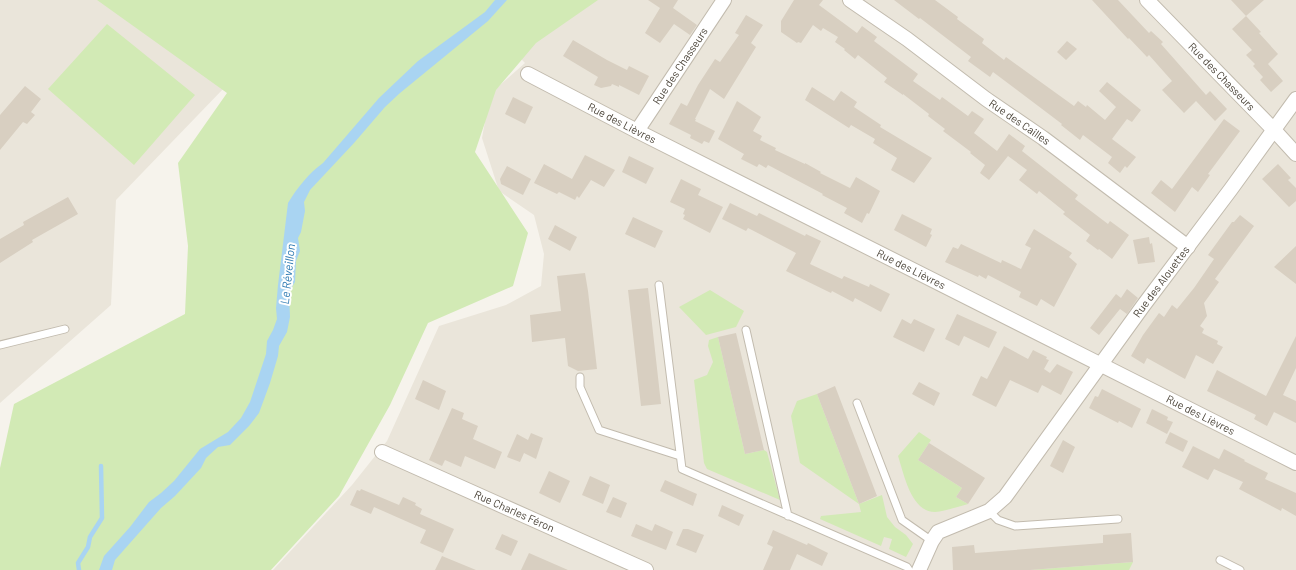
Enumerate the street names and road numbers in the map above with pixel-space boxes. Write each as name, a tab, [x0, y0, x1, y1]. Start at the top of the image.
street label: Rue des Chasseurs	[649, 25, 710, 107]
street label: Rue des Chasseurs	[1186, 40, 1258, 113]
street label: Rue des Cailles	[987, 96, 1053, 147]
street label: Rue des Lièvres	[586, 100, 658, 146]
street label: Rue des Alouettes	[1130, 243, 1192, 320]
street label: Rue des Lièvres	[875, 246, 948, 291]
street label: Rue des Lièvres	[1164, 392, 1237, 437]
street label: Rue Charles Féron	[473, 487, 557, 534]

